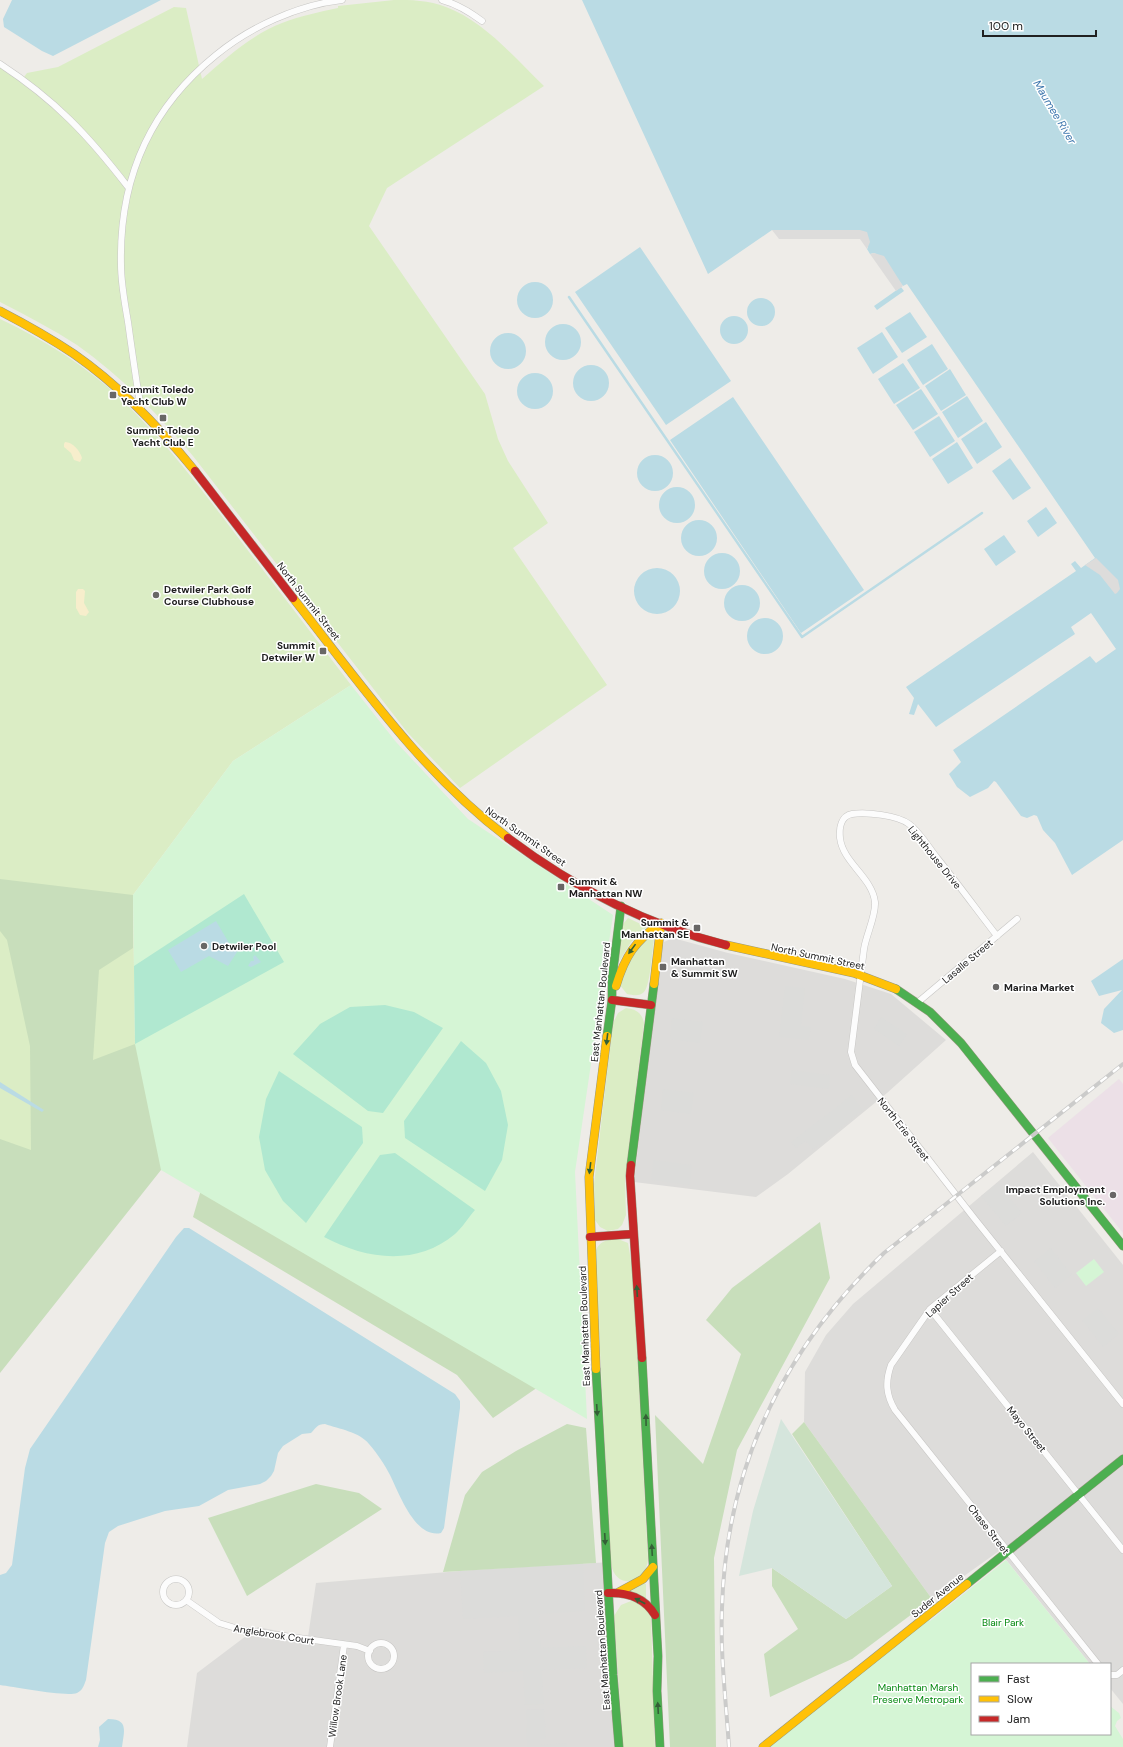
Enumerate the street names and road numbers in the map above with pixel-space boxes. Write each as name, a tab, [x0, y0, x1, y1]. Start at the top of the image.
street label: North Summit Street	[274, 560, 343, 643]
street label: North Summit Street	[483, 804, 569, 869]
street label: Lighthouse Drive	[905, 823, 964, 892]
street label: Lasalle Street	[939, 936, 995, 986]
street label: North Summit Street	[770, 940, 866, 973]
street label: East Manhattan Boulevard	[588, 941, 613, 1063]
street label: North Erie Street	[875, 1095, 933, 1164]
street label: East Manhattan Boulevard	[576, 1266, 593, 1386]
street label: Lapier Street	[923, 1270, 976, 1320]
street label: Mayo Street	[1004, 1404, 1049, 1455]
street label: Chase Street	[965, 1502, 1012, 1557]
street label: Suder Avenue	[908, 1570, 966, 1621]
street label: East Manhattan Boulevard	[592, 1589, 613, 1710]
street label: Anglebrook Court	[233, 1622, 315, 1647]
street label: Willow Brook Lane	[325, 1653, 350, 1738]

